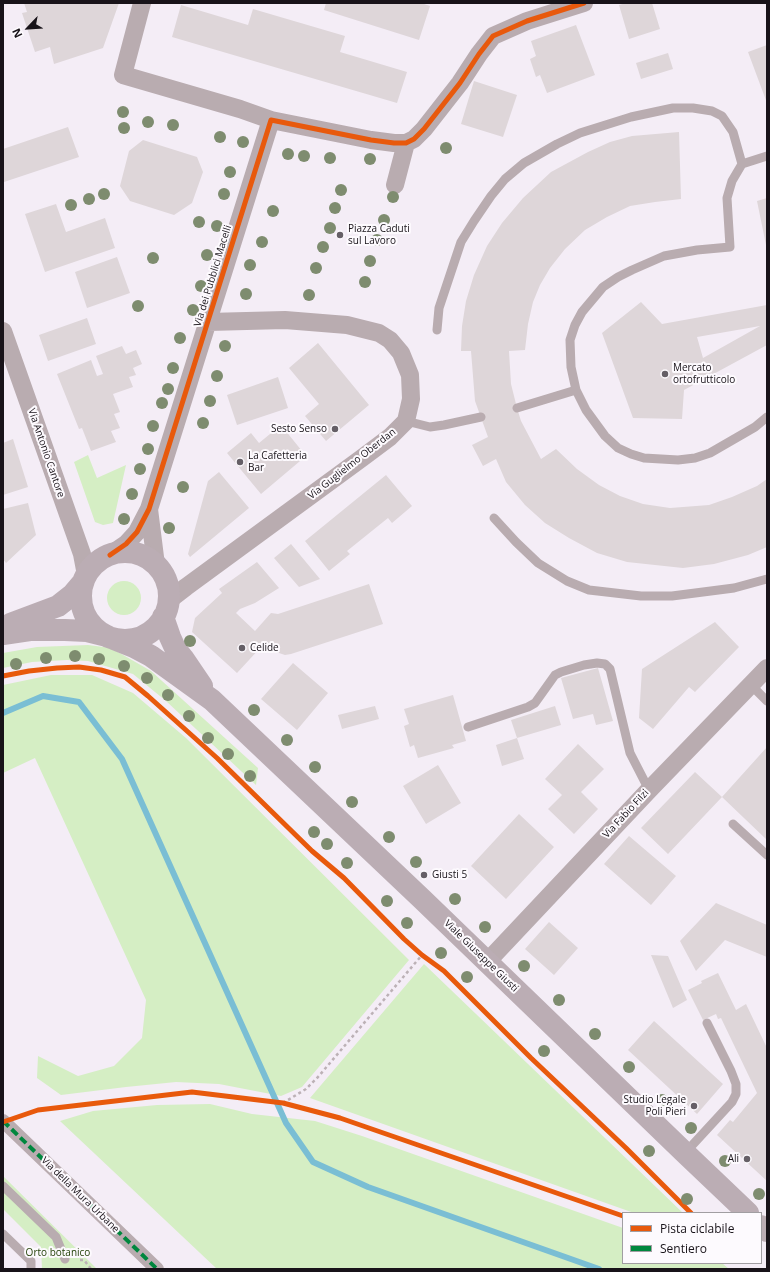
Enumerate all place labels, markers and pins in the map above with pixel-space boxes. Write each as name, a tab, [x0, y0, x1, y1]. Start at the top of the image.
place label: Piazza Caduti sul Lavoro	[348, 223, 410, 246]
marker: Piazza Caduti sul Lavoro	[335, 230, 345, 240]
place label: Mercato ortofrutticolo	[673, 362, 735, 386]
marker: Mercato ortofrutticolo	[660, 369, 670, 379]
place label: Sesto Senso	[271, 423, 327, 435]
marker: Sesto Senso	[330, 424, 340, 434]
place label: La Cafetteria Bar	[248, 450, 307, 474]
marker: La Cafetteria Bar	[235, 457, 245, 467]
place label: Celide	[250, 642, 279, 654]
marker: Celide	[237, 643, 247, 653]
place label: Giusti 5	[432, 869, 467, 881]
marker: Giusti 5	[419, 870, 429, 880]
place label: Studio Legale Poli Pieri	[624, 1094, 686, 1118]
marker: Studio Legale Poli Pieri	[689, 1101, 699, 1111]
place label: Ali	[728, 1153, 739, 1165]
marker: Ali	[742, 1154, 752, 1164]

